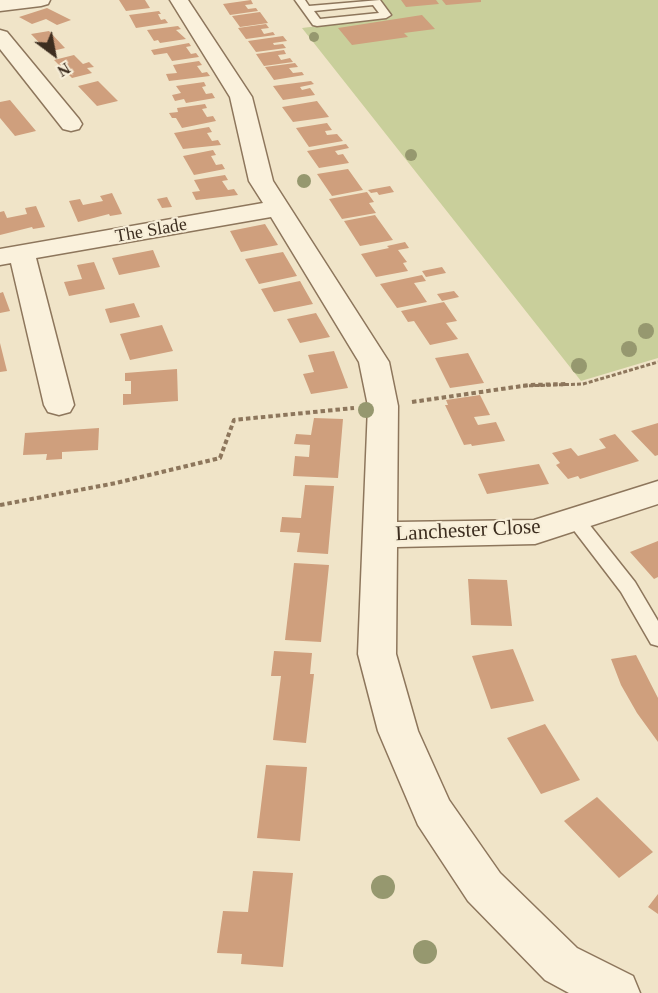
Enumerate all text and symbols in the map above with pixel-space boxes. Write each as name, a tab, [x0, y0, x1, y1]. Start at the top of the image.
north arrow	[24, 24, 84, 84]
text: N	[54, 59, 73, 80]
street label: The Slade	[113, 214, 189, 248]
street label: Lanchester Close	[395, 515, 541, 547]

